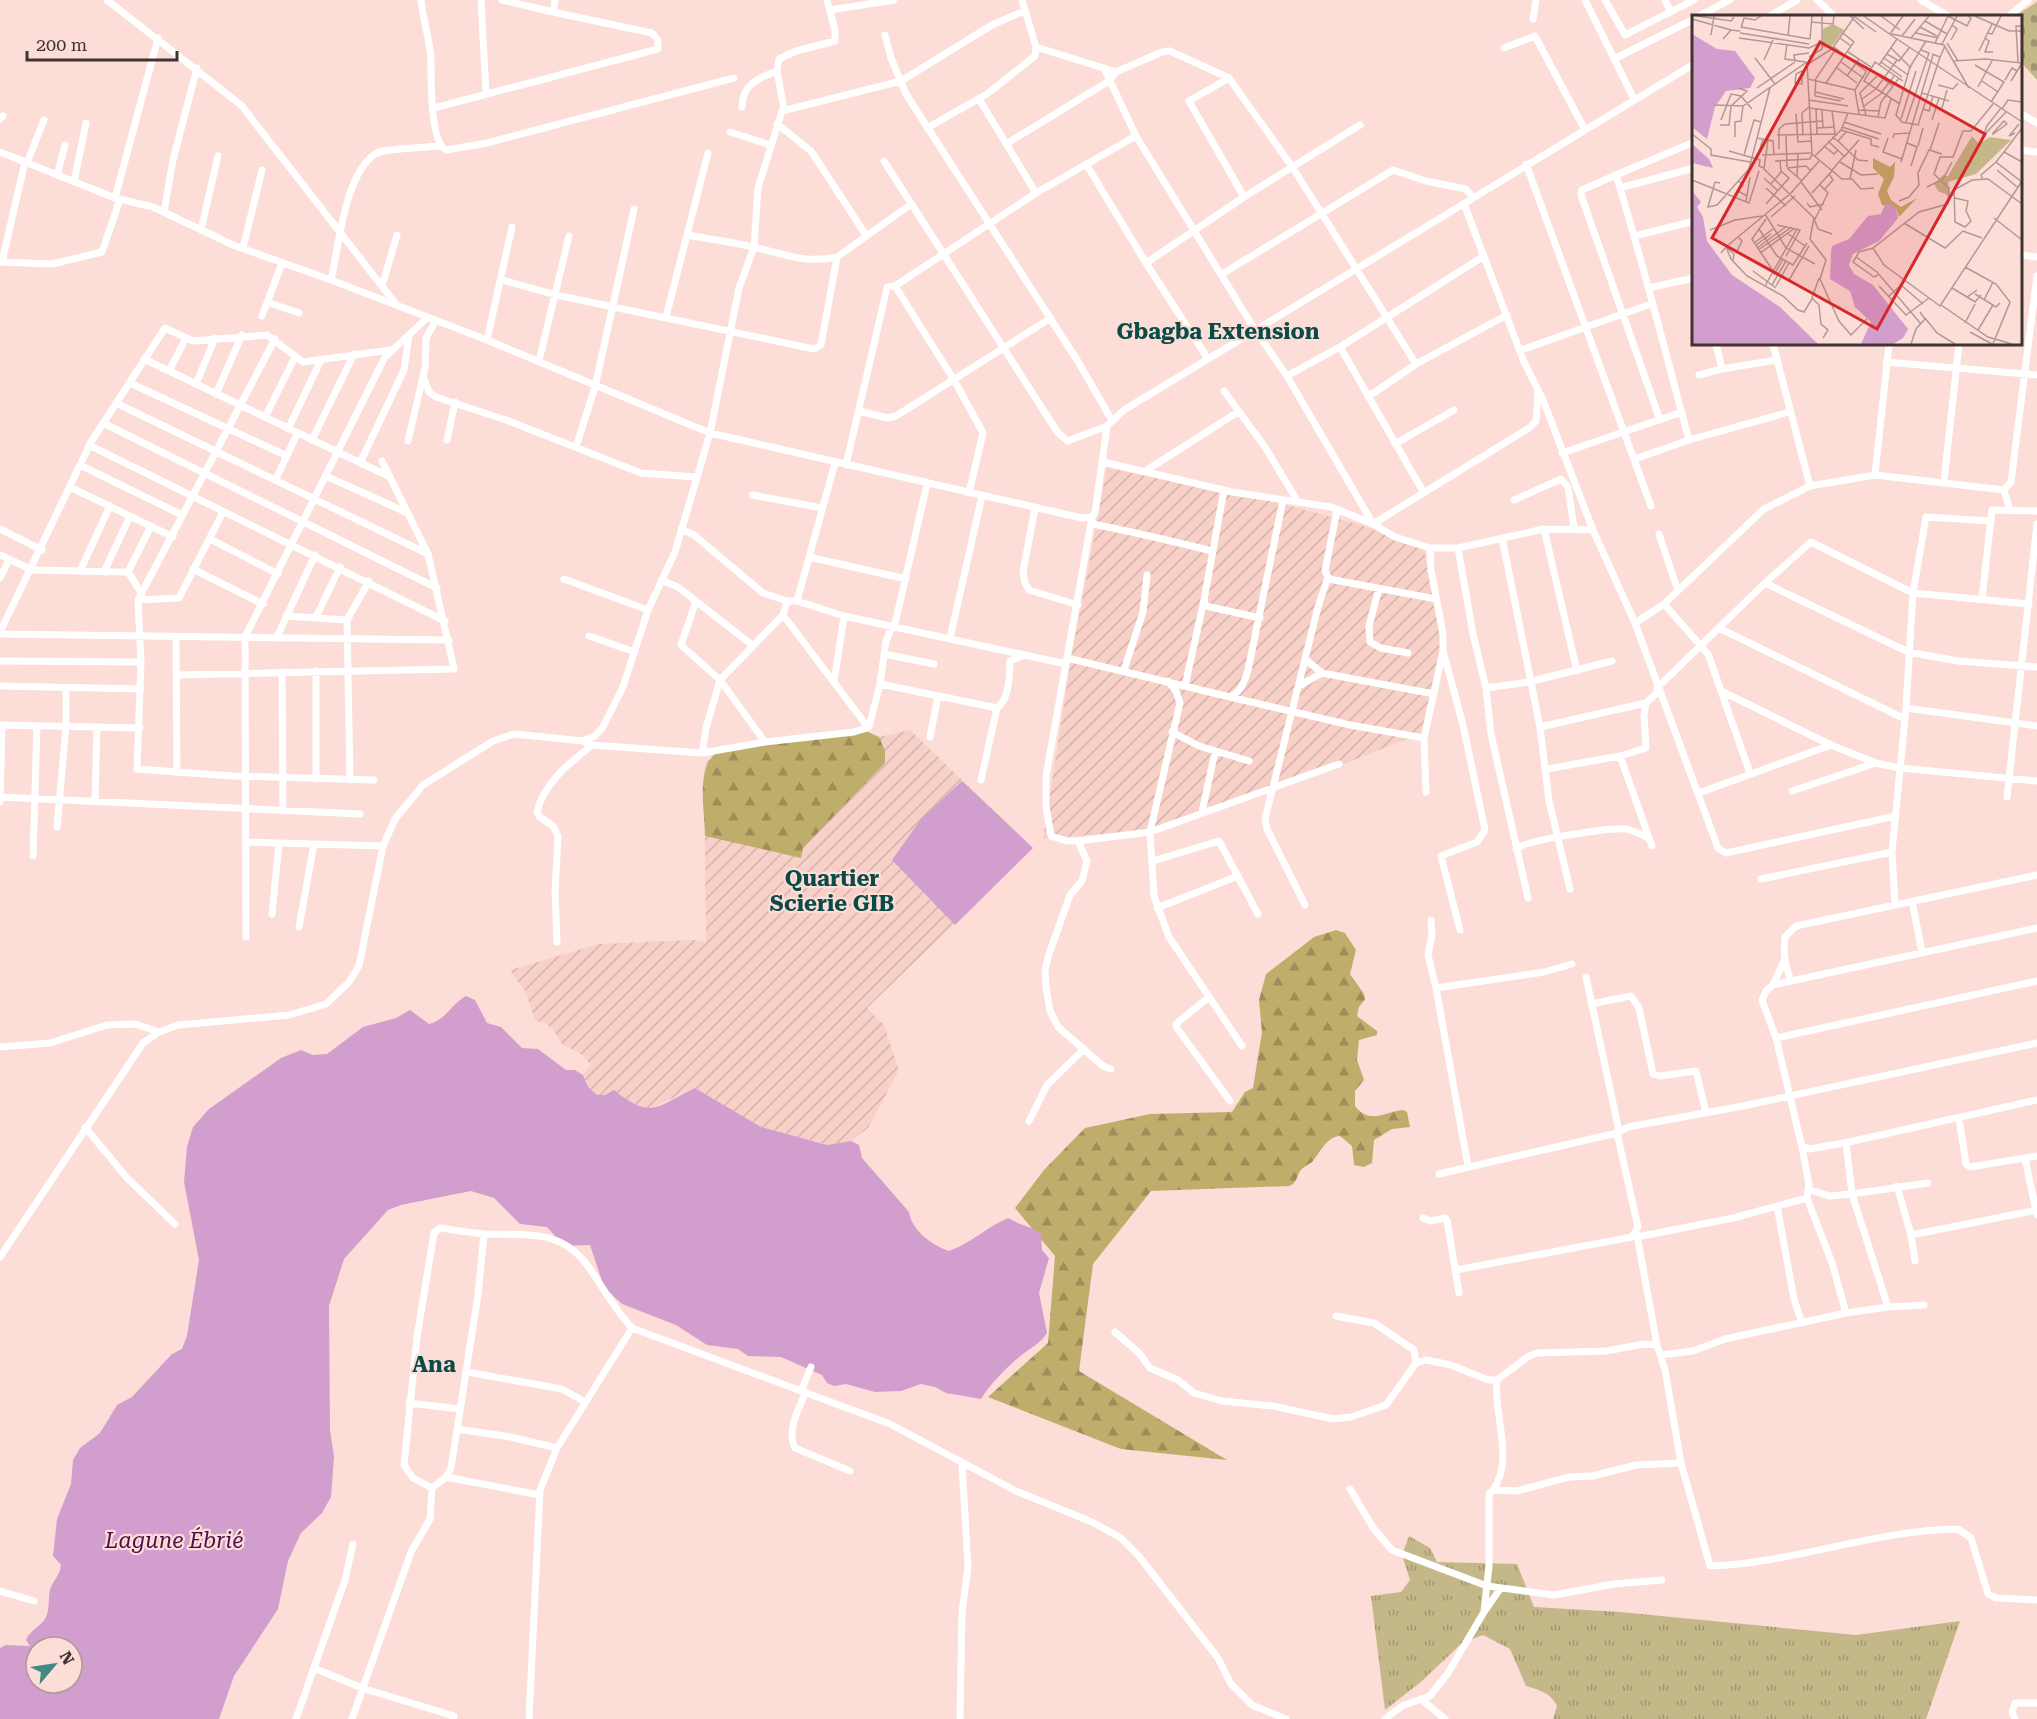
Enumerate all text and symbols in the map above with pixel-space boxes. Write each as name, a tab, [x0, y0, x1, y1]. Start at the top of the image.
inset map	[1692, 15, 2022, 345]
scale bar	[27, 24, 177, 62]
text: 200 m	[36, 34, 87, 55]
district label: Gbagba Extension	[1116, 319, 1320, 344]
district label: Quartier Scierie GIB	[770, 866, 894, 916]
district label: Ana	[412, 1352, 456, 1377]
water label: Lagune Ébrié	[104, 1527, 243, 1553]
north arrow	[24, 1635, 84, 1695]
text: N	[55, 1648, 78, 1668]

